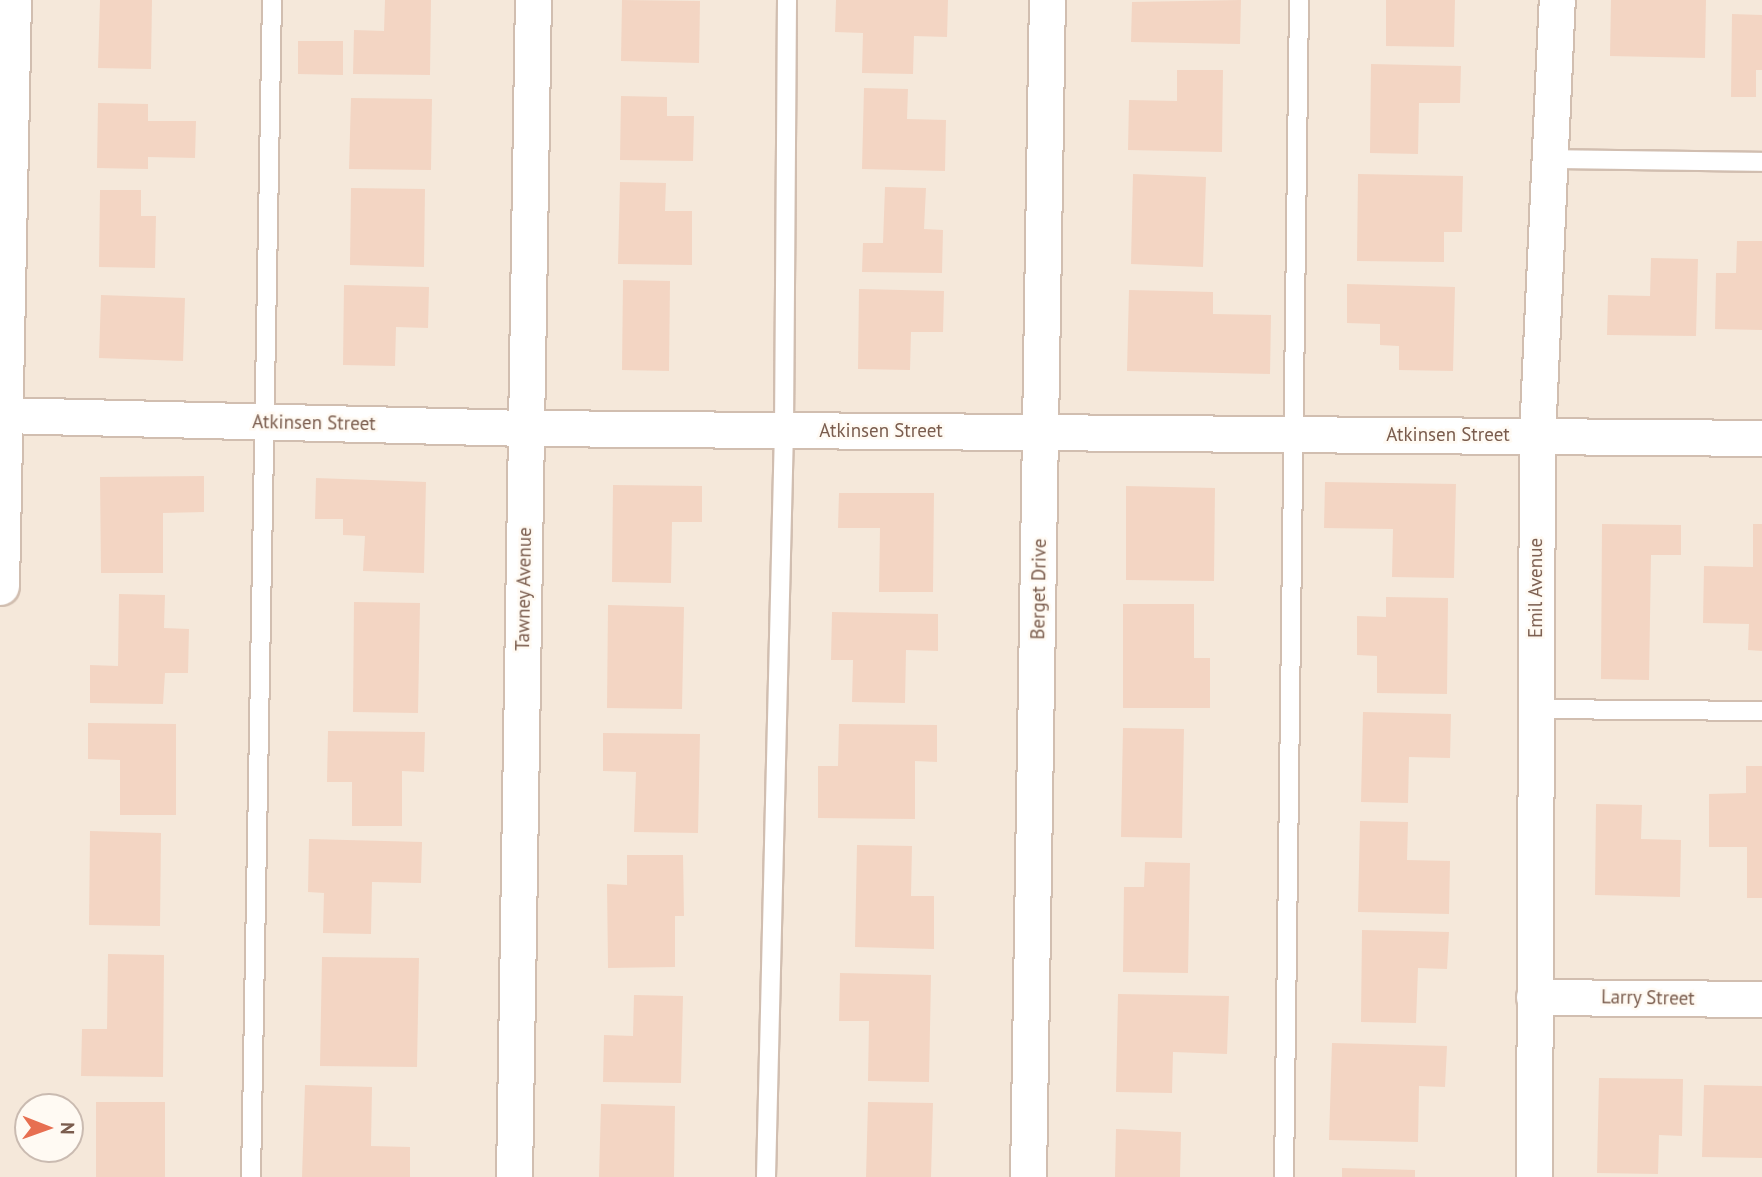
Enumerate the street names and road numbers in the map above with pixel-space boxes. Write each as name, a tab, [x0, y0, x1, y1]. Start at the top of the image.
street label: Atkinsen Street	[252, 411, 376, 435]
street label: Atkinsen Street	[819, 420, 943, 442]
street label: Atkinsen Street	[1386, 424, 1510, 446]
street label: Tawney Avenue	[512, 526, 536, 652]
street label: Berget Drive	[1027, 538, 1051, 640]
street label: Emil Avenue	[1525, 538, 1547, 638]
street label: Larry Street	[1601, 986, 1695, 1010]

